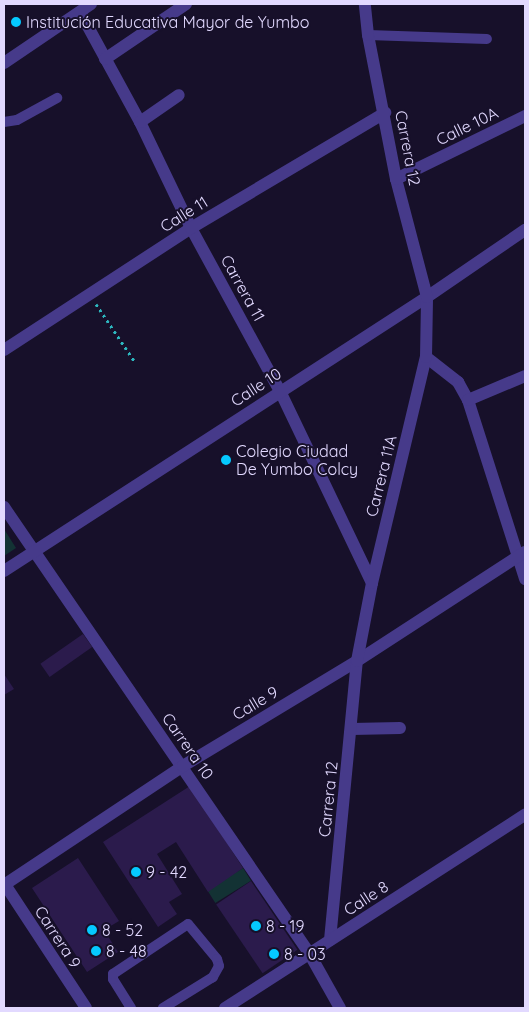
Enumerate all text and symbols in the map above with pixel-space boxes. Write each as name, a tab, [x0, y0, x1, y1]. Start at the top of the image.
place label: Institución Educativa Mayor de Yumbo	[26, 12, 309, 32]
marker: Institución Educativa Mayor de Yumbo	[10, 16, 22, 28]
street label: Calle 10A	[433, 103, 501, 149]
street label: Carrera 12	[391, 109, 425, 187]
street label: Calle 11	[157, 192, 211, 236]
street label: Carrera 11	[217, 251, 269, 325]
street label: Calle 10	[227, 364, 285, 410]
street label: Carrera 11A	[362, 433, 400, 519]
place label: Colegio Ciudad De Yumbo Colcy	[236, 441, 358, 479]
marker: Colegio Ciudad De Yumbo Colcy	[220, 454, 232, 466]
street label: Calle 9	[229, 682, 281, 724]
street label: Carrera 10	[158, 709, 218, 783]
street label: Carrera 12	[314, 760, 342, 838]
place label: 9 - 42	[146, 862, 187, 882]
marker: 9 - 42	[130, 866, 142, 878]
street label: Calle 8	[340, 876, 392, 920]
street label: Carrera 9	[31, 902, 85, 972]
place label: 8 - 19	[266, 916, 304, 936]
place label: 8 - 52	[102, 920, 143, 940]
marker: 8 - 19	[250, 920, 262, 932]
marker: 8 - 52	[86, 924, 98, 936]
place label: 8 - 48	[106, 941, 147, 961]
place label: 8 - 03	[284, 944, 326, 964]
marker: 8 - 48	[90, 945, 102, 957]
marker: 8 - 03	[268, 948, 280, 960]

